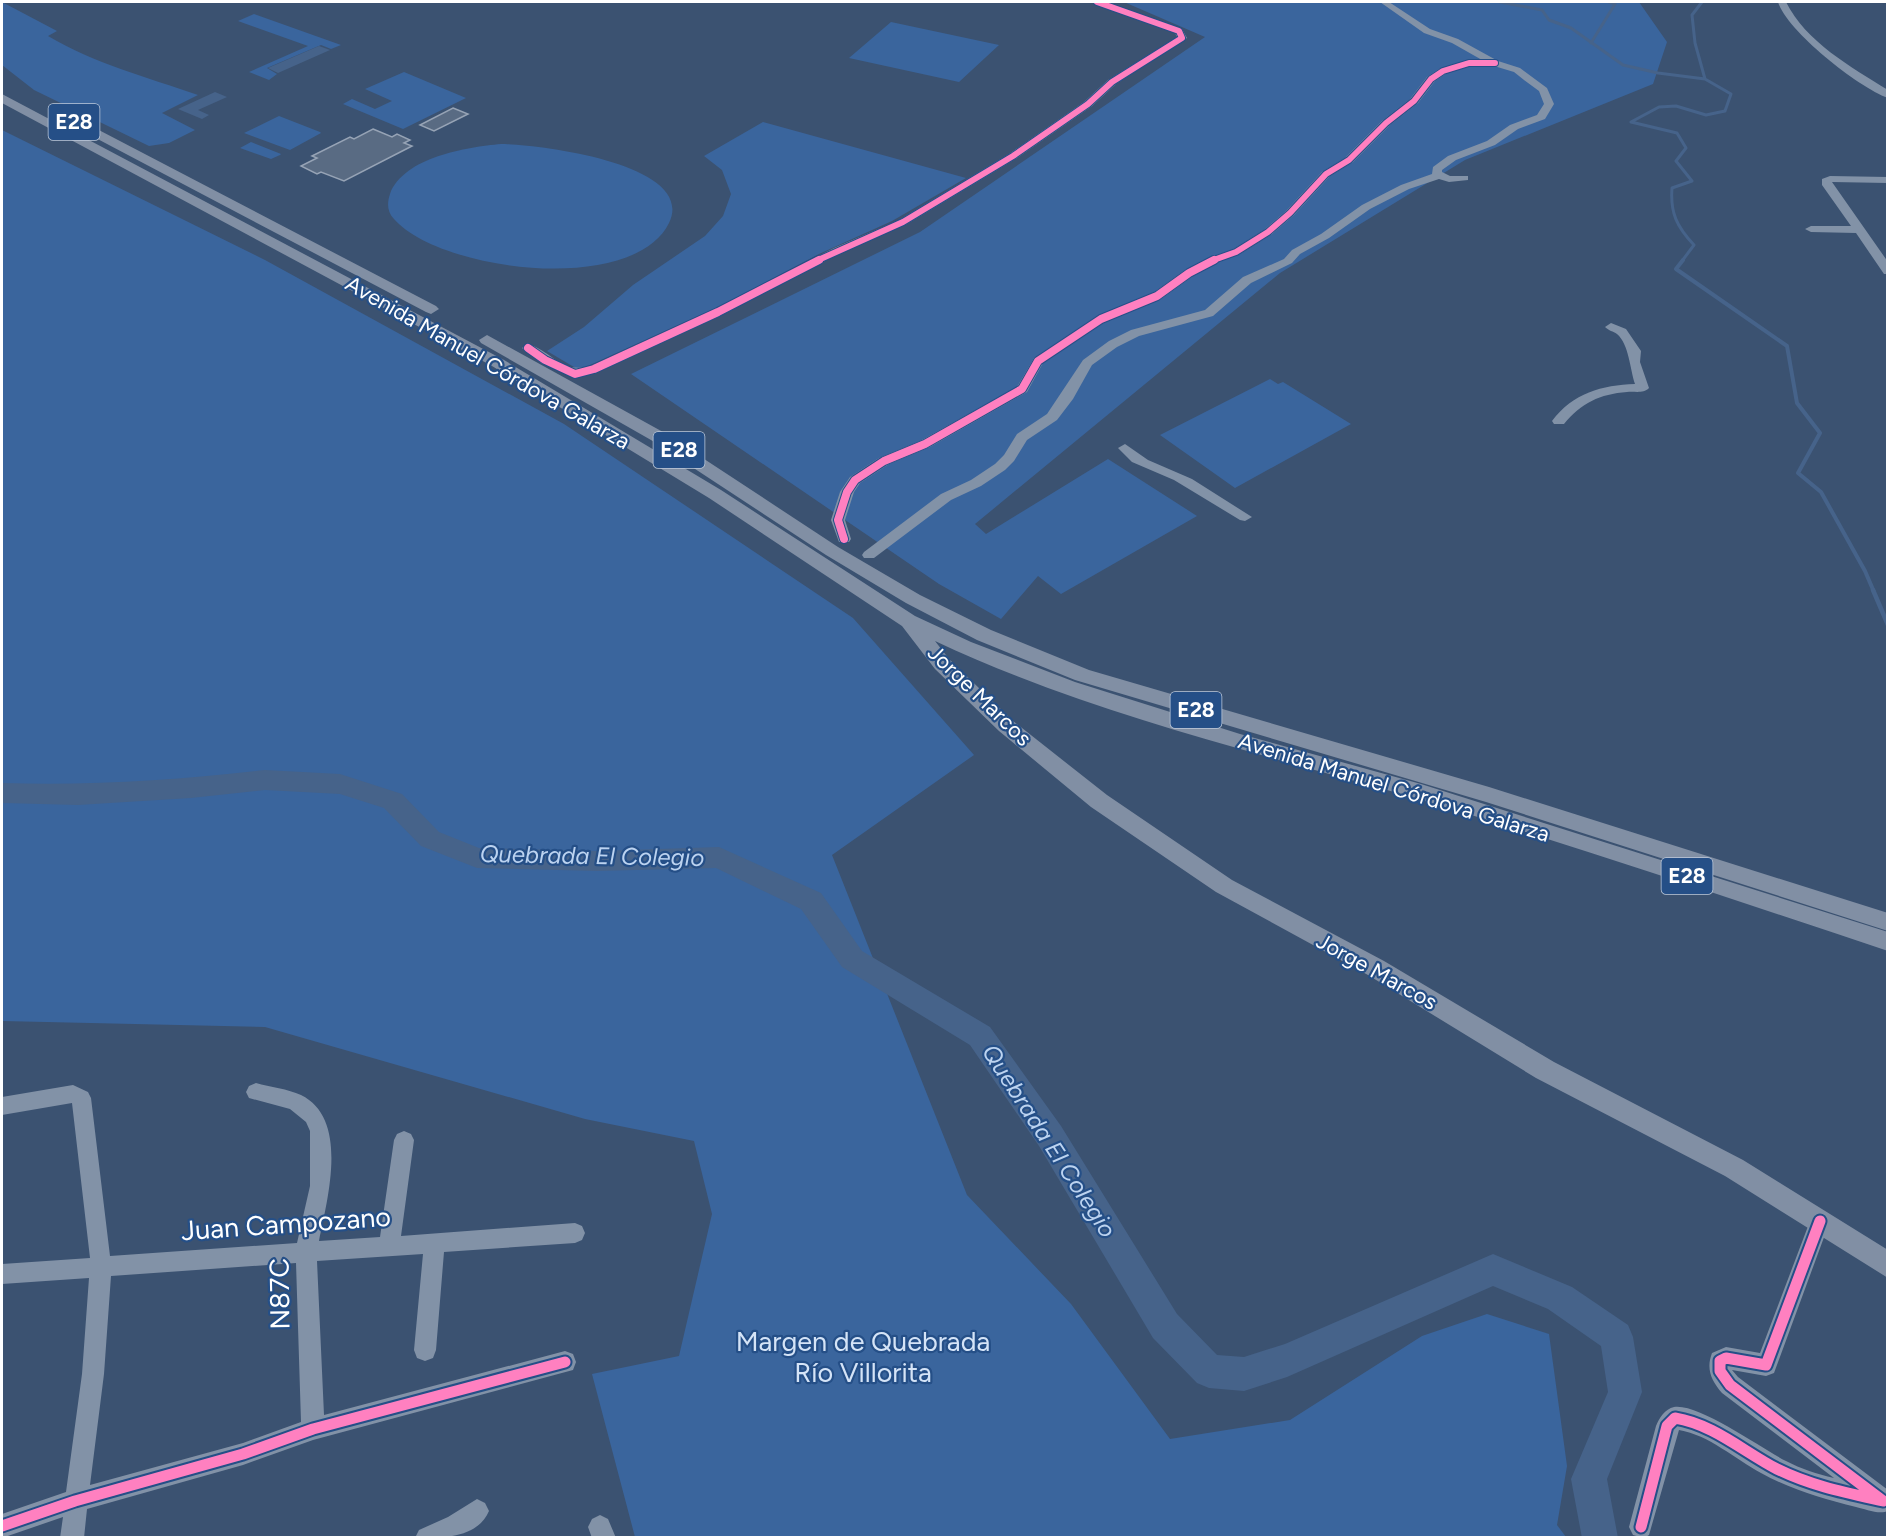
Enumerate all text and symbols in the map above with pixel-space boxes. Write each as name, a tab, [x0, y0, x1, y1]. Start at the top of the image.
road number: E28	[48, 104, 100, 140]
street label: Avenida Manuel Córdova Galarza	[341, 270, 635, 455]
road number: E28	[654, 432, 704, 468]
street label: Jorge Marcos	[922, 639, 1037, 752]
road number: E28	[1170, 692, 1222, 728]
street label: Avenida Manuel Córdova Galarza	[1235, 727, 1553, 848]
water label: Quebrada El Colegio	[480, 839, 705, 872]
road number: E28	[1662, 858, 1712, 894]
street label: Jorge Marcos	[1312, 927, 1442, 1016]
water label: Quebrada El Colegio	[976, 1039, 1123, 1243]
street label: Juan Campozano	[180, 1200, 392, 1247]
street label: N87C	[262, 1258, 297, 1330]
park label: Margen de Quebrada Río Villorita	[736, 1325, 990, 1389]

